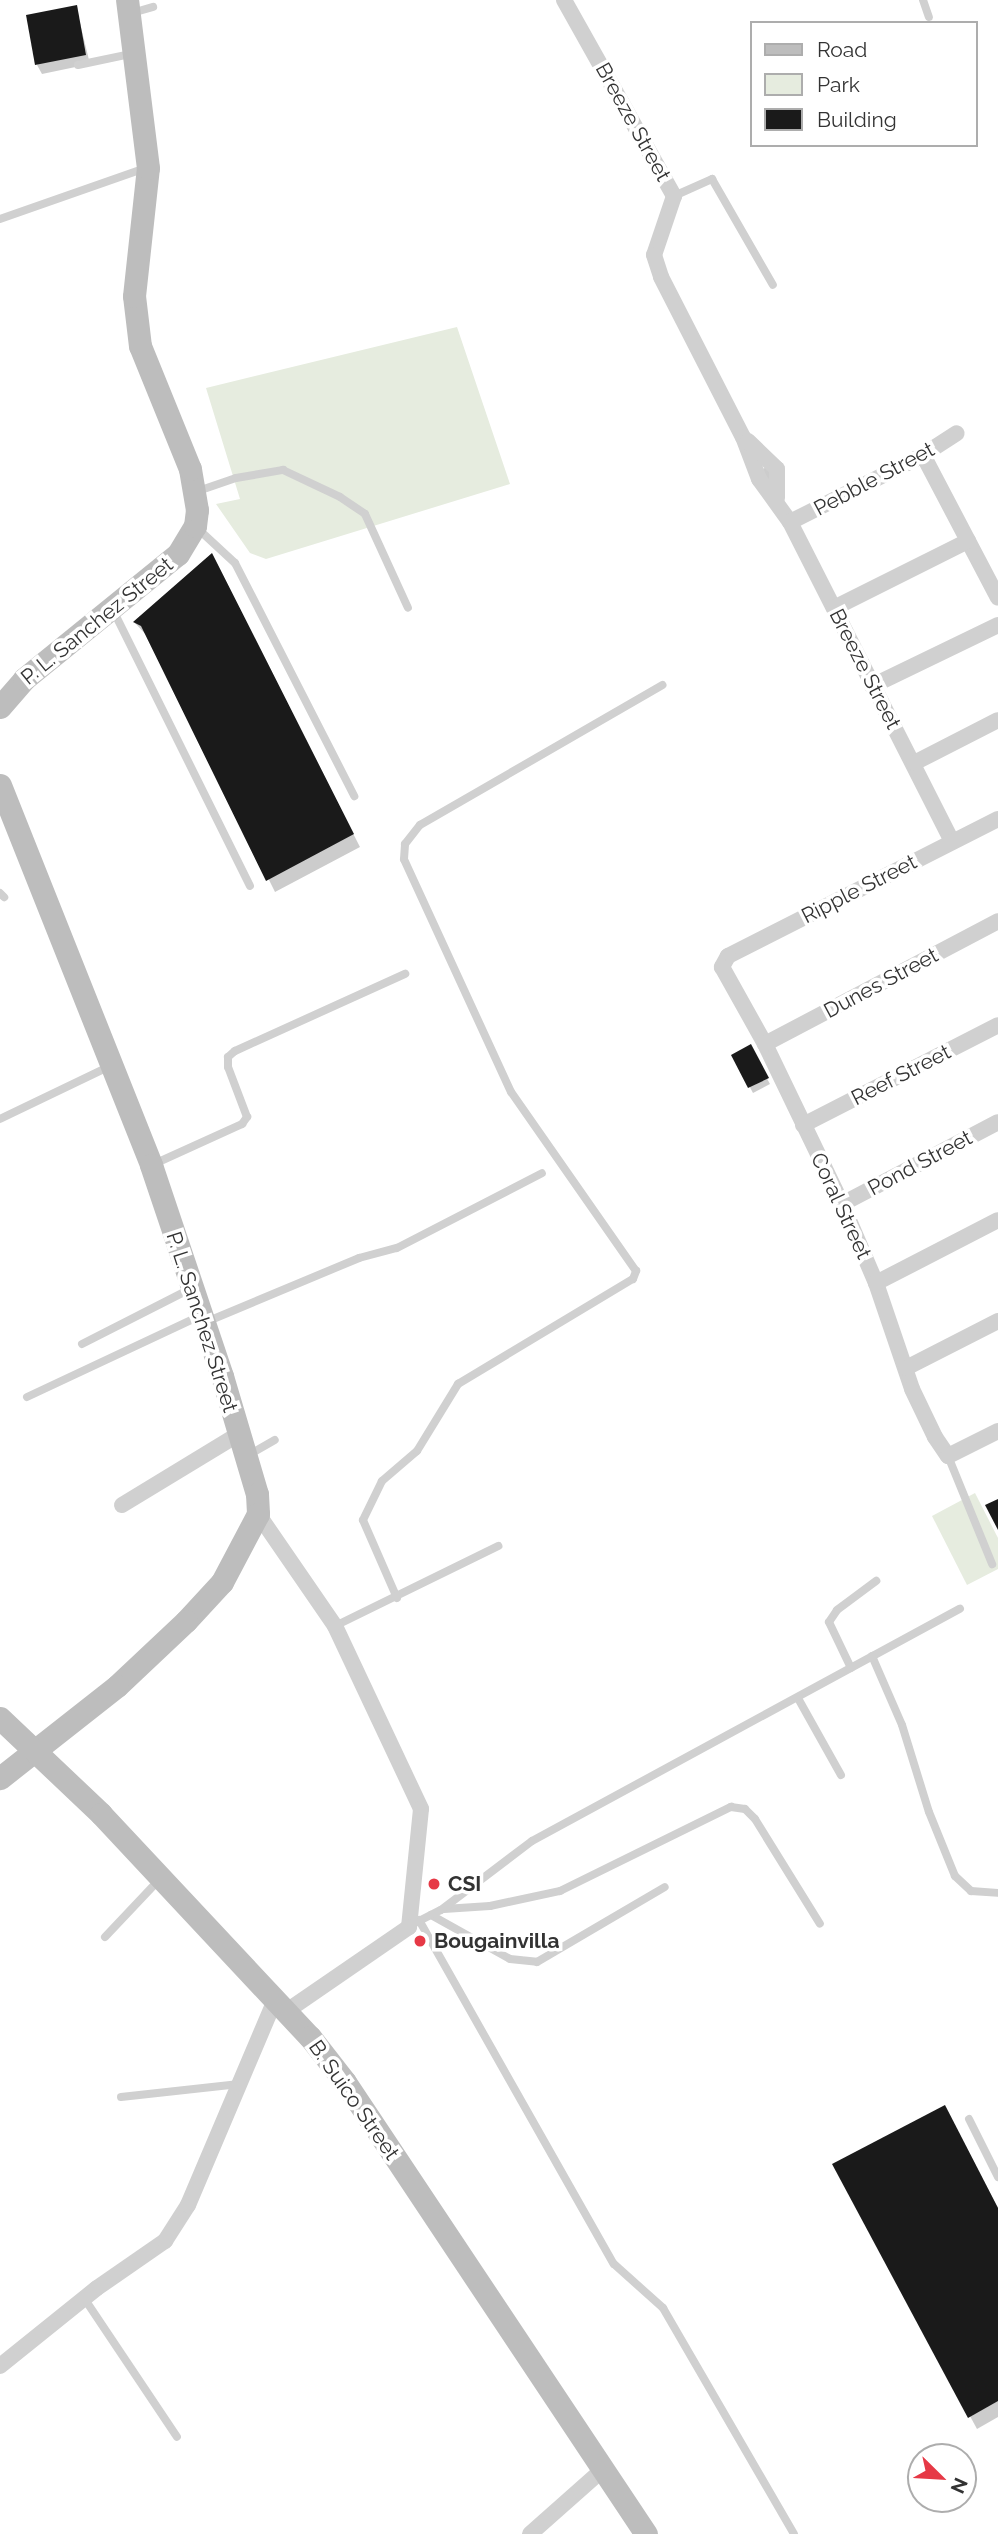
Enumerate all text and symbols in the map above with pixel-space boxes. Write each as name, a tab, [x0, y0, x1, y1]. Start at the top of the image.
legend	[750, 21, 977, 147]
text: Road	[817, 37, 867, 62]
street label: Breeze Street	[590, 58, 676, 186]
text: Park	[817, 72, 860, 97]
text: Building	[817, 107, 897, 132]
street label: Pebble Street	[809, 437, 939, 521]
street label: P. L. Sanchez Street	[16, 552, 178, 690]
street label: Breeze Street	[824, 605, 906, 733]
street label: Ripple Street	[797, 849, 921, 929]
street label: Dunes Street	[820, 942, 942, 1024]
street label: Reef Street	[847, 1039, 955, 1111]
street label: Pond Street	[864, 1125, 976, 1201]
street label: Coral Street	[805, 1149, 877, 1263]
street label: P. L. Sanchez Street	[161, 1229, 243, 1415]
place label: CSI	[448, 1871, 481, 1897]
marker: CSI	[426, 1876, 442, 1892]
place label: Bougainvilla	[434, 1928, 559, 1954]
marker: Bougainvilla	[412, 1933, 428, 1949]
street label: B. Suico Street	[303, 2035, 405, 2165]
north arrow	[907, 2443, 977, 2513]
text: N	[946, 2475, 972, 2497]

